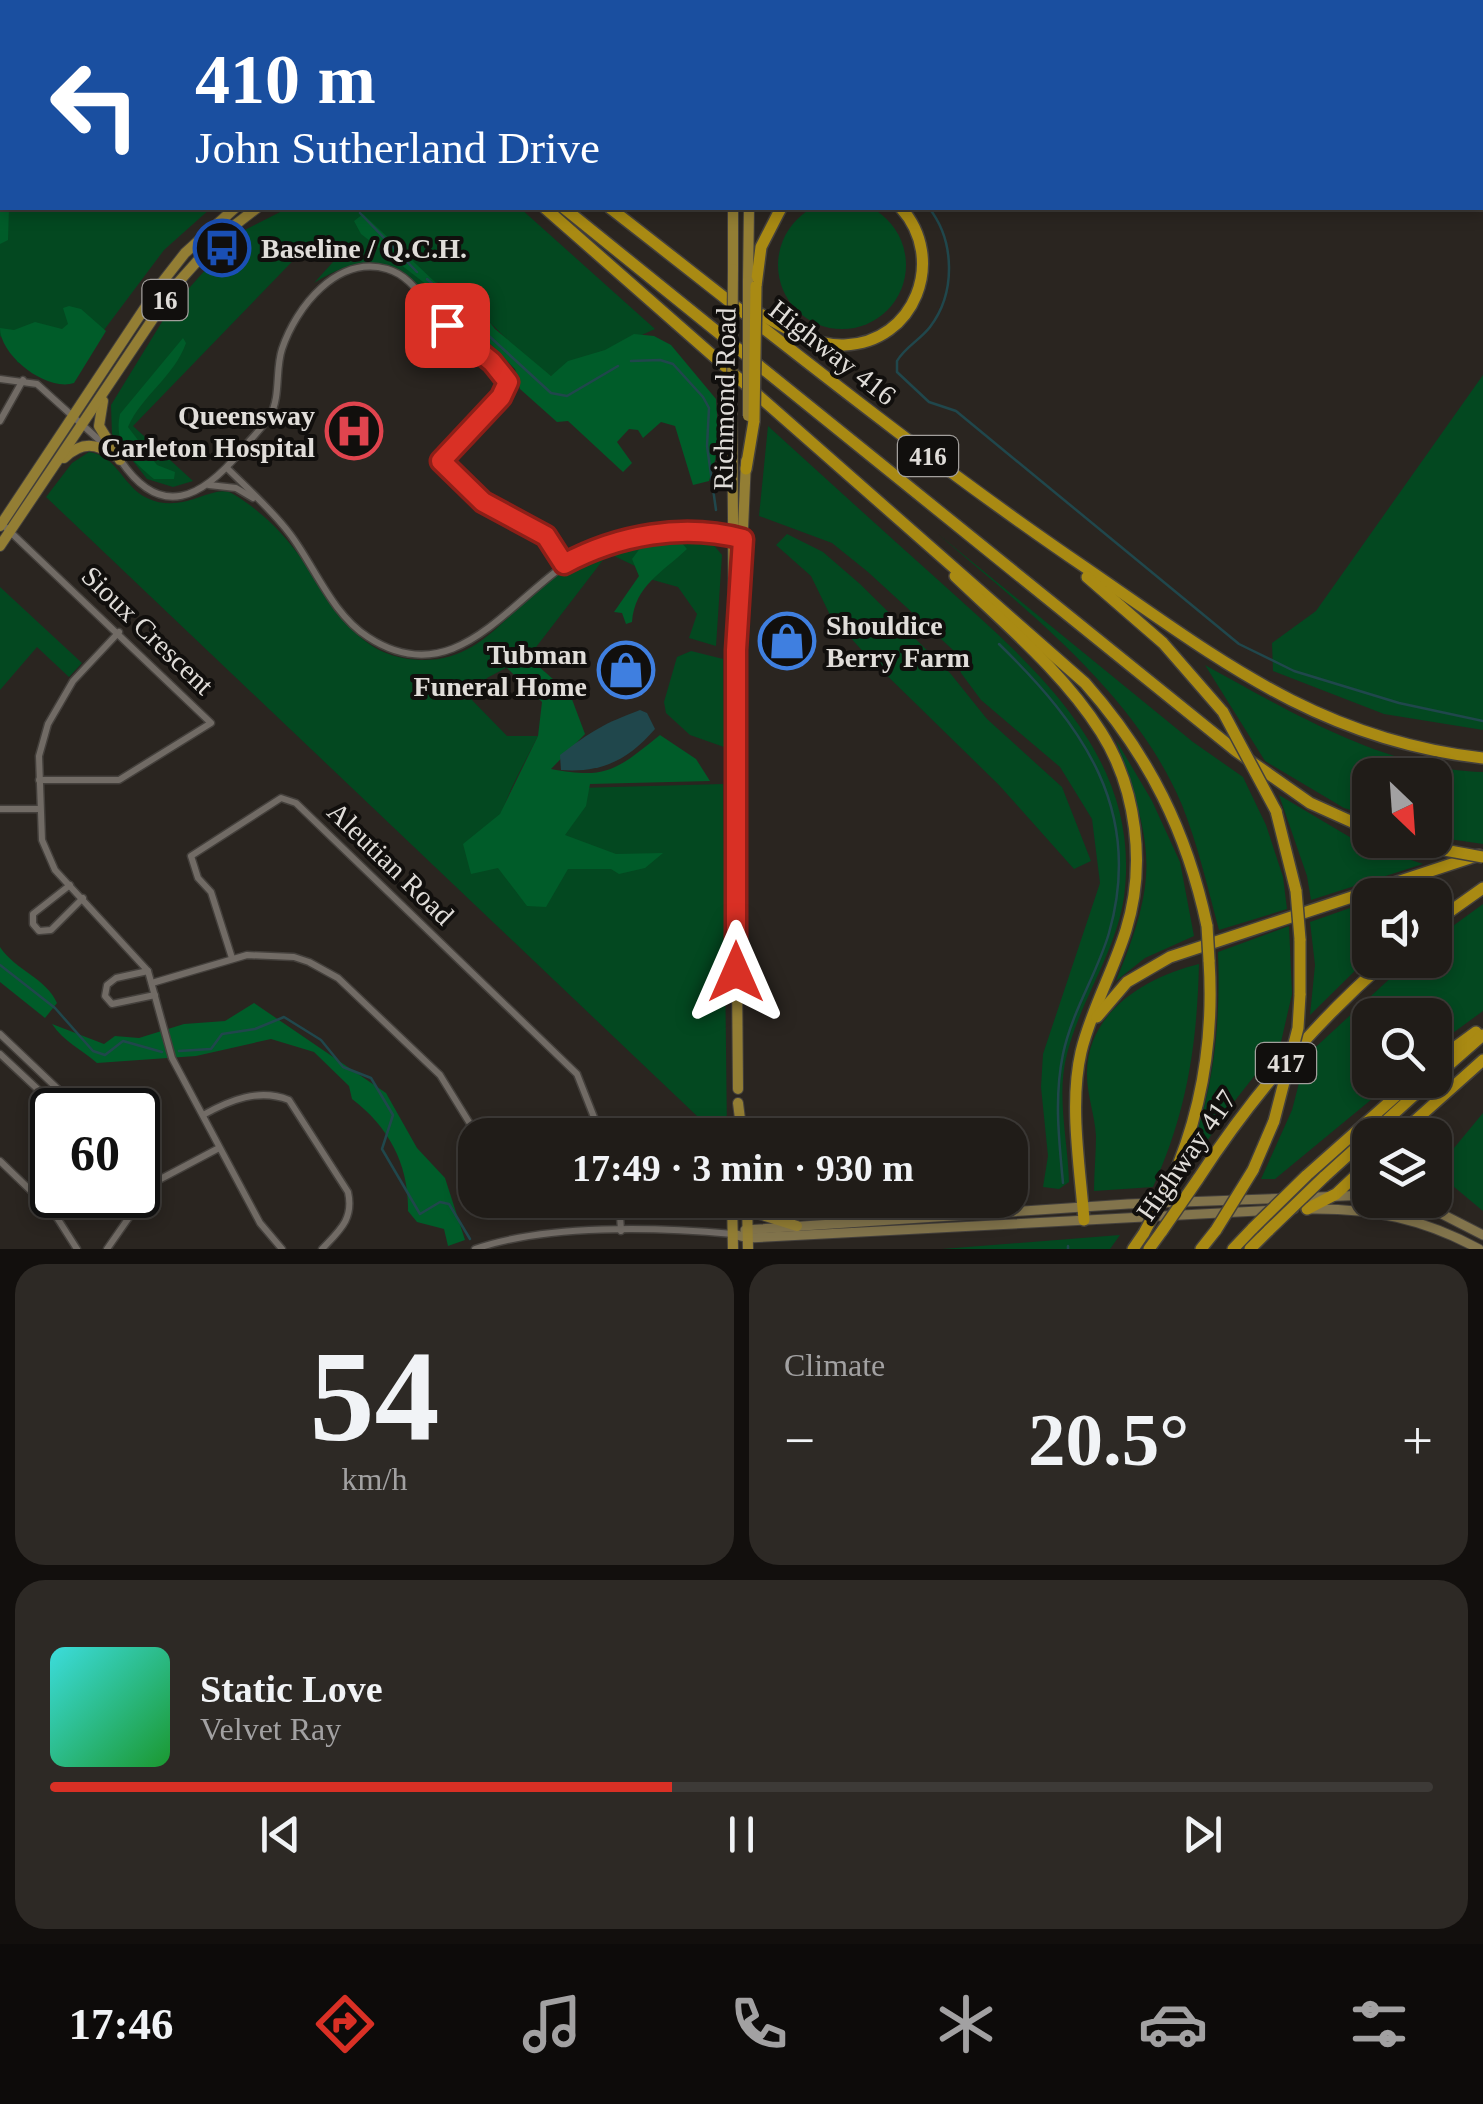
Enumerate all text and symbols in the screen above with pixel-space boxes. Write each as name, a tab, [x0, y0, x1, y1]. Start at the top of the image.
icon: left	[30, 40, 160, 170]
text: 410 m	[195, 41, 376, 118]
text: John Sutherland Drive	[195, 123, 600, 173]
bus stop icon: Baseline / Q.C.H.	[192, 218, 252, 278]
place label: Baseline / Q.C.H.	[261, 233, 467, 264]
road number: 16	[142, 280, 188, 320]
pin	[405, 283, 490, 368]
street label: Highway 416	[763, 293, 902, 411]
icon: arrive	[420, 298, 475, 353]
street label: Richmond Road	[707, 307, 742, 491]
place label: Queensway Carleton Hospital	[101, 400, 315, 463]
hospital icon: Queensway Carleton Hospital	[324, 401, 384, 461]
road number: 416	[898, 436, 958, 476]
street label: Sioux Crescent	[76, 560, 220, 701]
place label: Shouldice Berry Farm	[826, 610, 970, 673]
shop icon: Shouldice Berry Farm	[757, 611, 817, 671]
place label: Tubman Funeral Home	[414, 639, 587, 702]
shop icon: Tubman Funeral Home	[596, 640, 656, 700]
north arrow	[1352, 758, 1452, 858]
map controls	[1352, 758, 1452, 1218]
street label: Aleutian Road	[321, 796, 460, 931]
button: sound	[1352, 878, 1452, 978]
position arrow	[684, 920, 788, 1024]
button: search	[1352, 998, 1452, 1098]
road number: 417	[1256, 1043, 1316, 1083]
street label: Highway 417	[1130, 1084, 1243, 1226]
speed limit sign: 60	[30, 1088, 160, 1218]
button: layers	[1352, 1118, 1452, 1218]
text: 17:49 · 3 min · 930 m	[572, 1147, 914, 1189]
text: 54	[310, 1324, 440, 1468]
text: Climate	[784, 1347, 885, 1383]
text: 20.5°	[1028, 1398, 1189, 1481]
text: −	[784, 1410, 815, 1471]
text: +	[1402, 1410, 1433, 1471]
text: km/h	[342, 1461, 407, 1497]
text: Static Love	[200, 1668, 383, 1710]
text: Velvet Ray	[200, 1711, 341, 1747]
icon: previous	[253, 1807, 308, 1862]
icon: pause	[714, 1807, 769, 1862]
icon: next	[1175, 1807, 1230, 1862]
icon: directions	[310, 1989, 380, 2059]
icon: music	[517, 1989, 587, 2059]
icon: phone	[724, 1989, 794, 2059]
icon: climate	[931, 1989, 1001, 2059]
icon: car	[1138, 1989, 1208, 2059]
icon: filters	[1344, 1989, 1414, 2059]
text: 17:46	[68, 1999, 173, 2049]

